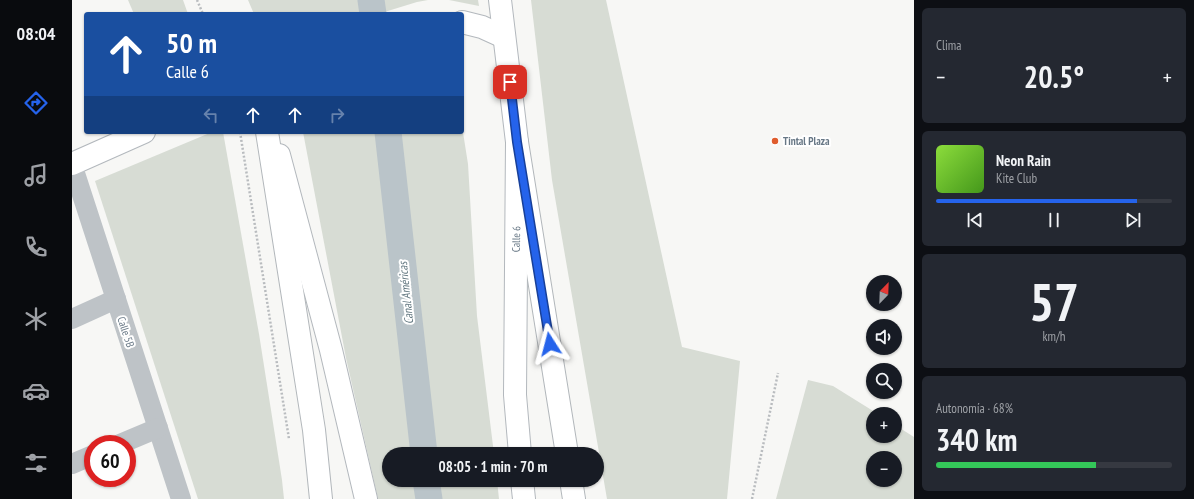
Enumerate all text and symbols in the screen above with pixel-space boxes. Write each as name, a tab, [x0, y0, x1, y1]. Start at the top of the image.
text: 08:04	[17, 22, 55, 45]
text: 50 m	[166, 24, 217, 61]
icon: ahead	[100, 28, 152, 80]
text: Clima	[936, 37, 961, 54]
text: 20.5°	[1024, 57, 1084, 96]
text: Calle 6	[166, 60, 209, 83]
text: −	[936, 63, 945, 91]
text: +	[1163, 63, 1172, 91]
pin	[493, 65, 527, 99]
icon: arrive	[499, 71, 521, 93]
icon: directions	[22, 89, 50, 117]
icon: left	[200, 104, 222, 126]
icon: ahead	[242, 104, 264, 126]
icon: ahead	[284, 104, 306, 126]
icon: right	[326, 104, 348, 126]
place label: Tintal Plaza	[783, 134, 830, 148]
marker: Tintal Plaza	[770, 136, 780, 146]
text: Neon Rain	[996, 151, 1051, 170]
icon: music	[22, 161, 50, 189]
text: Kite Club	[996, 170, 1037, 187]
icon: previous	[964, 209, 986, 231]
icon: pause	[1043, 209, 1065, 231]
icon: next	[1122, 209, 1144, 231]
street label: Calle 6	[509, 226, 523, 252]
icon: phone	[22, 233, 50, 261]
water label: Canal Américas	[395, 259, 416, 325]
text: 57	[1029, 268, 1079, 335]
north arrow	[866, 275, 902, 311]
map controls	[866, 275, 902, 487]
icon: climate	[22, 305, 50, 333]
street label: Calle 5B	[114, 315, 138, 349]
button: sound	[866, 319, 902, 355]
position arrow	[529, 323, 571, 365]
text: km/h	[1042, 328, 1066, 345]
button: search	[866, 363, 902, 399]
icon: car	[22, 377, 50, 405]
text: Autonomía · 68%	[936, 400, 1013, 417]
button: +	[866, 407, 902, 443]
text: 340 km	[936, 420, 1017, 459]
speed limit sign: 60	[84, 435, 136, 487]
icon: filters	[22, 449, 50, 477]
button: −	[866, 451, 902, 487]
text: 08:05 · 1 min · 70 m	[439, 457, 547, 476]

